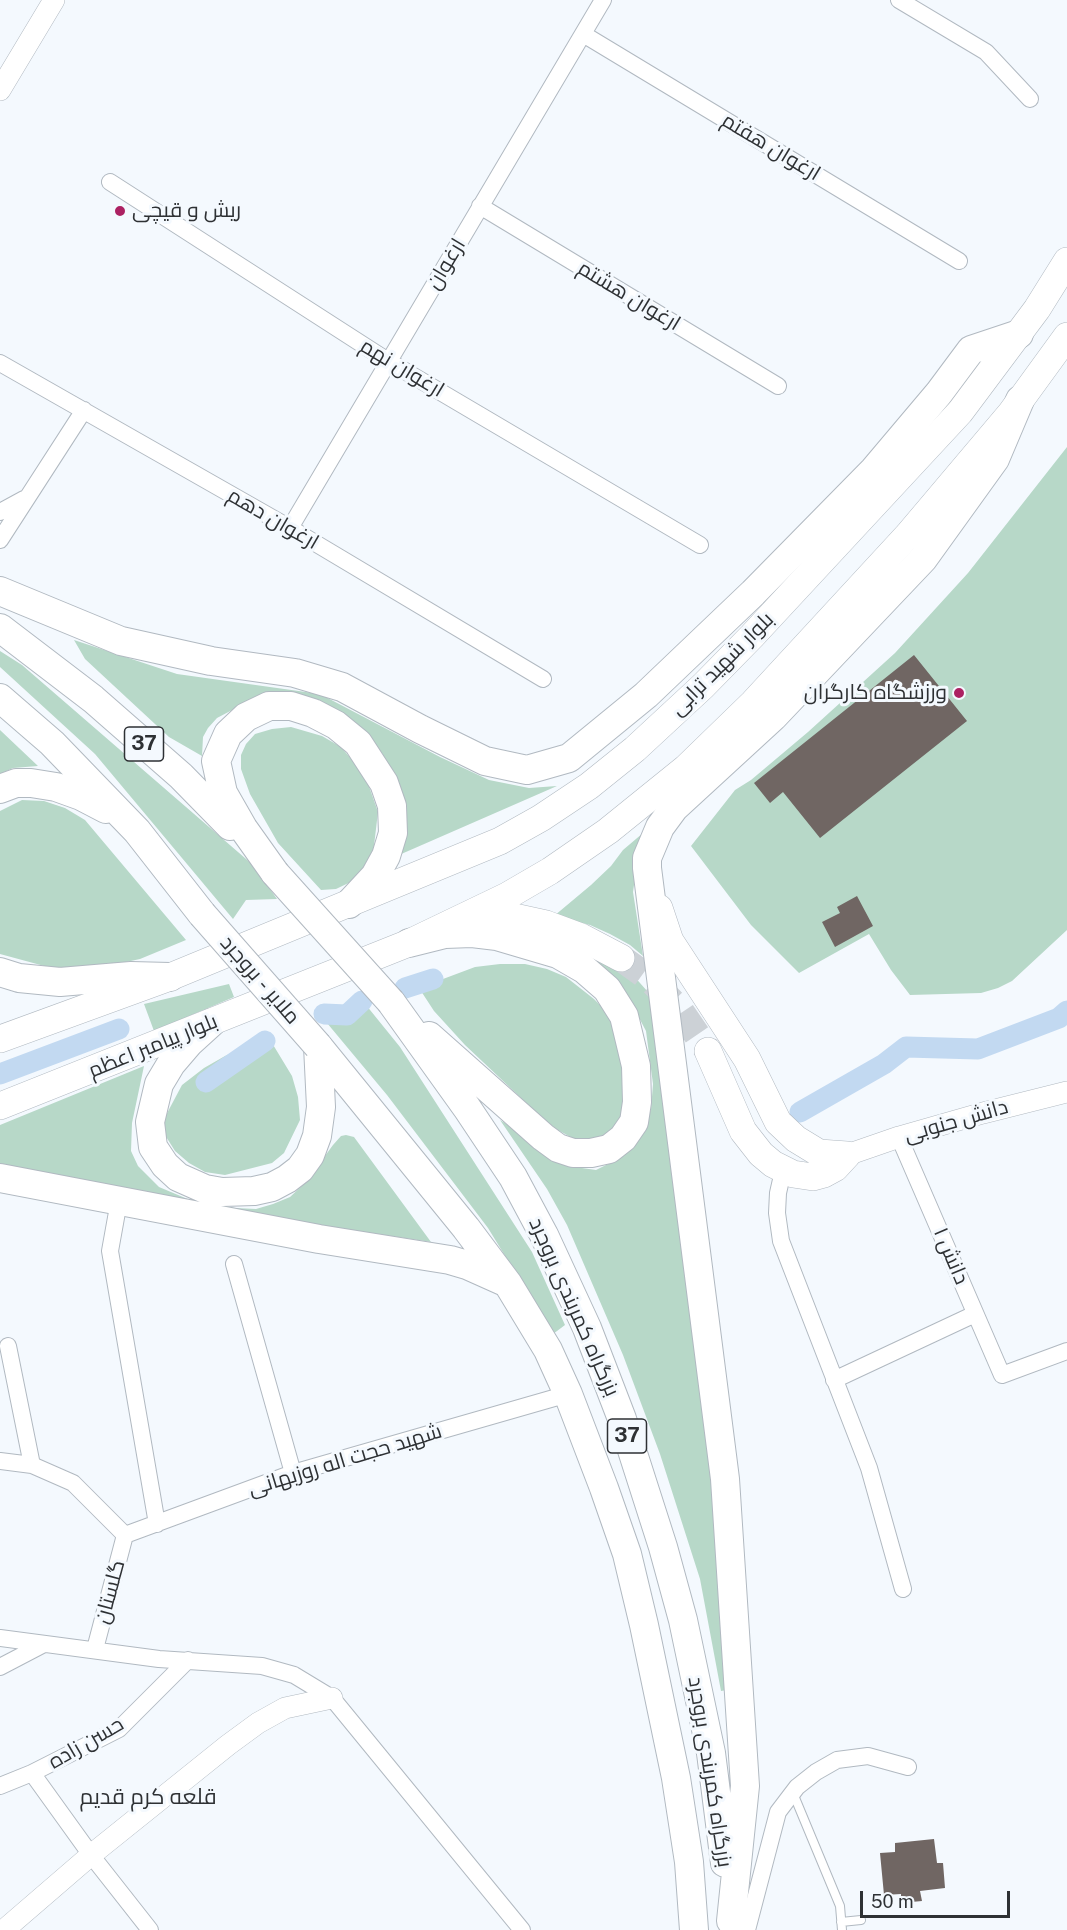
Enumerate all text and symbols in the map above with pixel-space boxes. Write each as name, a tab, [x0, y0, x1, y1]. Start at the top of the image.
street label: ارغوان هفتم	[717, 108, 825, 186]
place label: ریش و قیچی	[132, 198, 241, 224]
marker: ریش و قیچی	[113, 204, 127, 218]
street label: ارغوان	[421, 234, 471, 294]
street label: ارغوان هشتم	[573, 256, 685, 336]
street label: ارغوان نهم	[355, 333, 449, 403]
street label: ارغوان دهم	[223, 483, 323, 555]
street label: بلوار شهید ترابی	[665, 607, 779, 721]
place label: ورزشگاه کارگران	[804, 680, 947, 706]
marker: ورزشگاه کارگران	[952, 686, 966, 700]
road number: 37	[124, 727, 164, 761]
street label: ملایر - بروجرد	[215, 931, 305, 1029]
street label: بلوار پیامبر اعظم	[85, 1009, 221, 1083]
street label: دانش جنوبی	[901, 1094, 1011, 1148]
street label: بزرگراه کمربندی بروجرد	[523, 1214, 625, 1400]
street label: دانش ۱	[928, 1224, 974, 1288]
street label: شهید حجت اله روزبهانی	[245, 1419, 445, 1501]
road number: 37	[608, 1419, 646, 1453]
street label: گلستان	[89, 1557, 131, 1627]
street label: بزرگراه کمربندی بروجرد	[682, 1675, 738, 1869]
street label: حسن زاده	[44, 1711, 128, 1775]
district label: قلعه کرم قدیم	[79, 1784, 217, 1810]
scale bar	[863, 1879, 1013, 1917]
text: 50 m	[871, 1891, 914, 1912]

